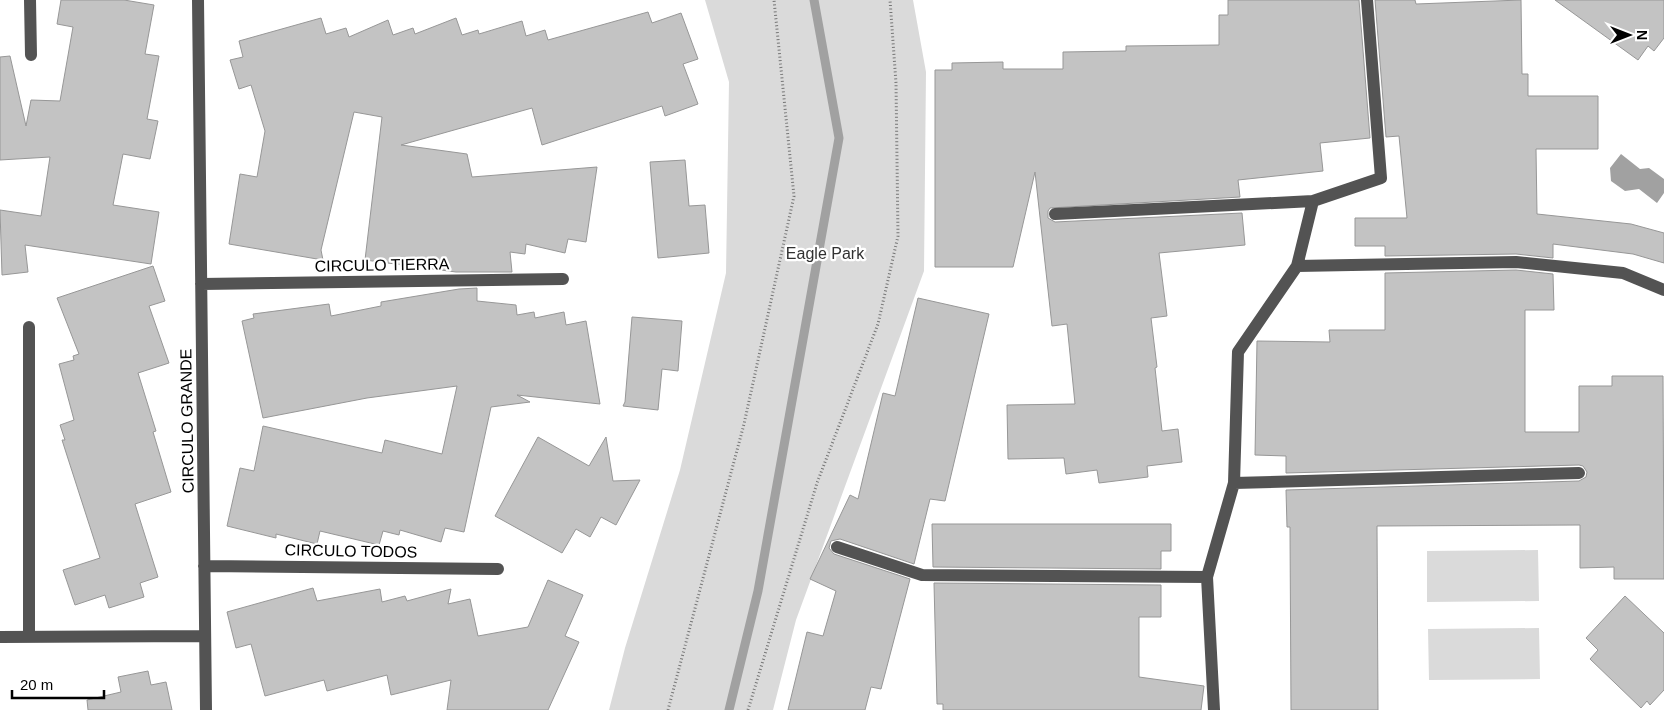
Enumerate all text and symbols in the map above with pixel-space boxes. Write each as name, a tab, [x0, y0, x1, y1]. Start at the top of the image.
north arrow	[1604, 10, 1654, 60]
text: N	[1634, 30, 1650, 40]
park label: Eagle Park	[786, 245, 865, 262]
street label: CIRCULO TIERRA	[314, 255, 450, 275]
street label: CIRCULO GRANDE	[177, 348, 197, 494]
street label: CIRCULO TODOS	[284, 541, 418, 561]
scale bar	[12, 668, 105, 700]
text: 20 m	[20, 676, 53, 693]

